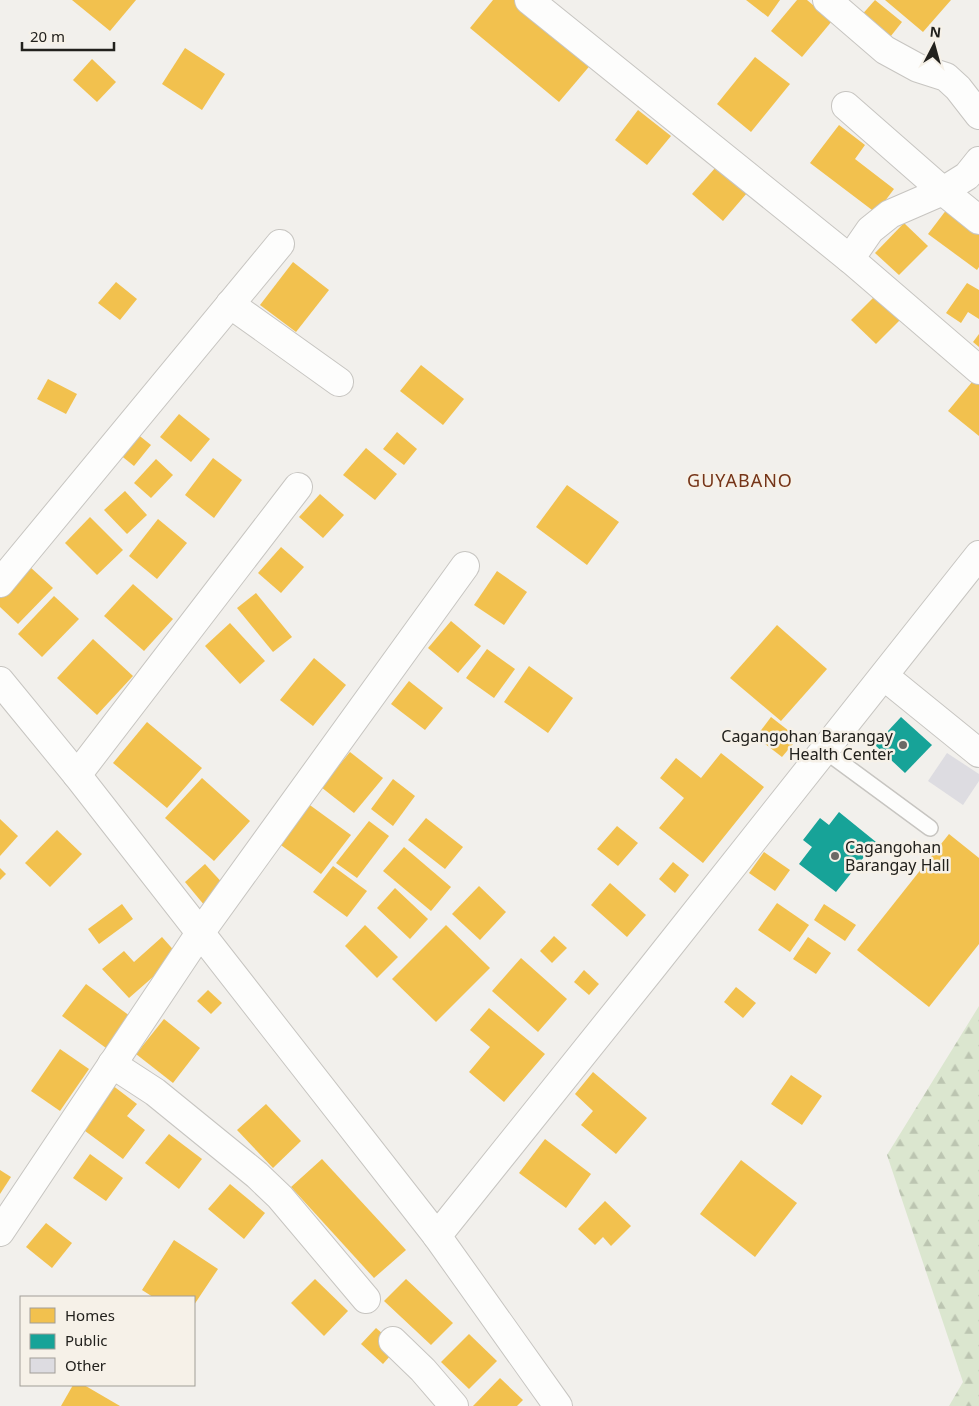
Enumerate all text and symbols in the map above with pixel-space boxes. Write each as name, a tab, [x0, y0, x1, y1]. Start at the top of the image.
scale bar	[22, 20, 115, 52]
north arrow	[909, 20, 959, 70]
text: N	[929, 22, 942, 42]
text: 20 m	[30, 26, 65, 46]
district label: GUYABANO	[687, 468, 793, 492]
place label: Cagangohan Barangay Health Center	[721, 725, 894, 765]
marker: Cagangohan Barangay Health Center	[897, 739, 909, 751]
place label: Cagangohan Barangay Hall	[845, 836, 950, 876]
marker: Cagangohan Barangay Hall	[829, 850, 841, 862]
legend	[20, 1296, 195, 1386]
text: Homes	[65, 1305, 115, 1325]
text: Public	[65, 1330, 108, 1350]
text: Other	[65, 1355, 106, 1375]

